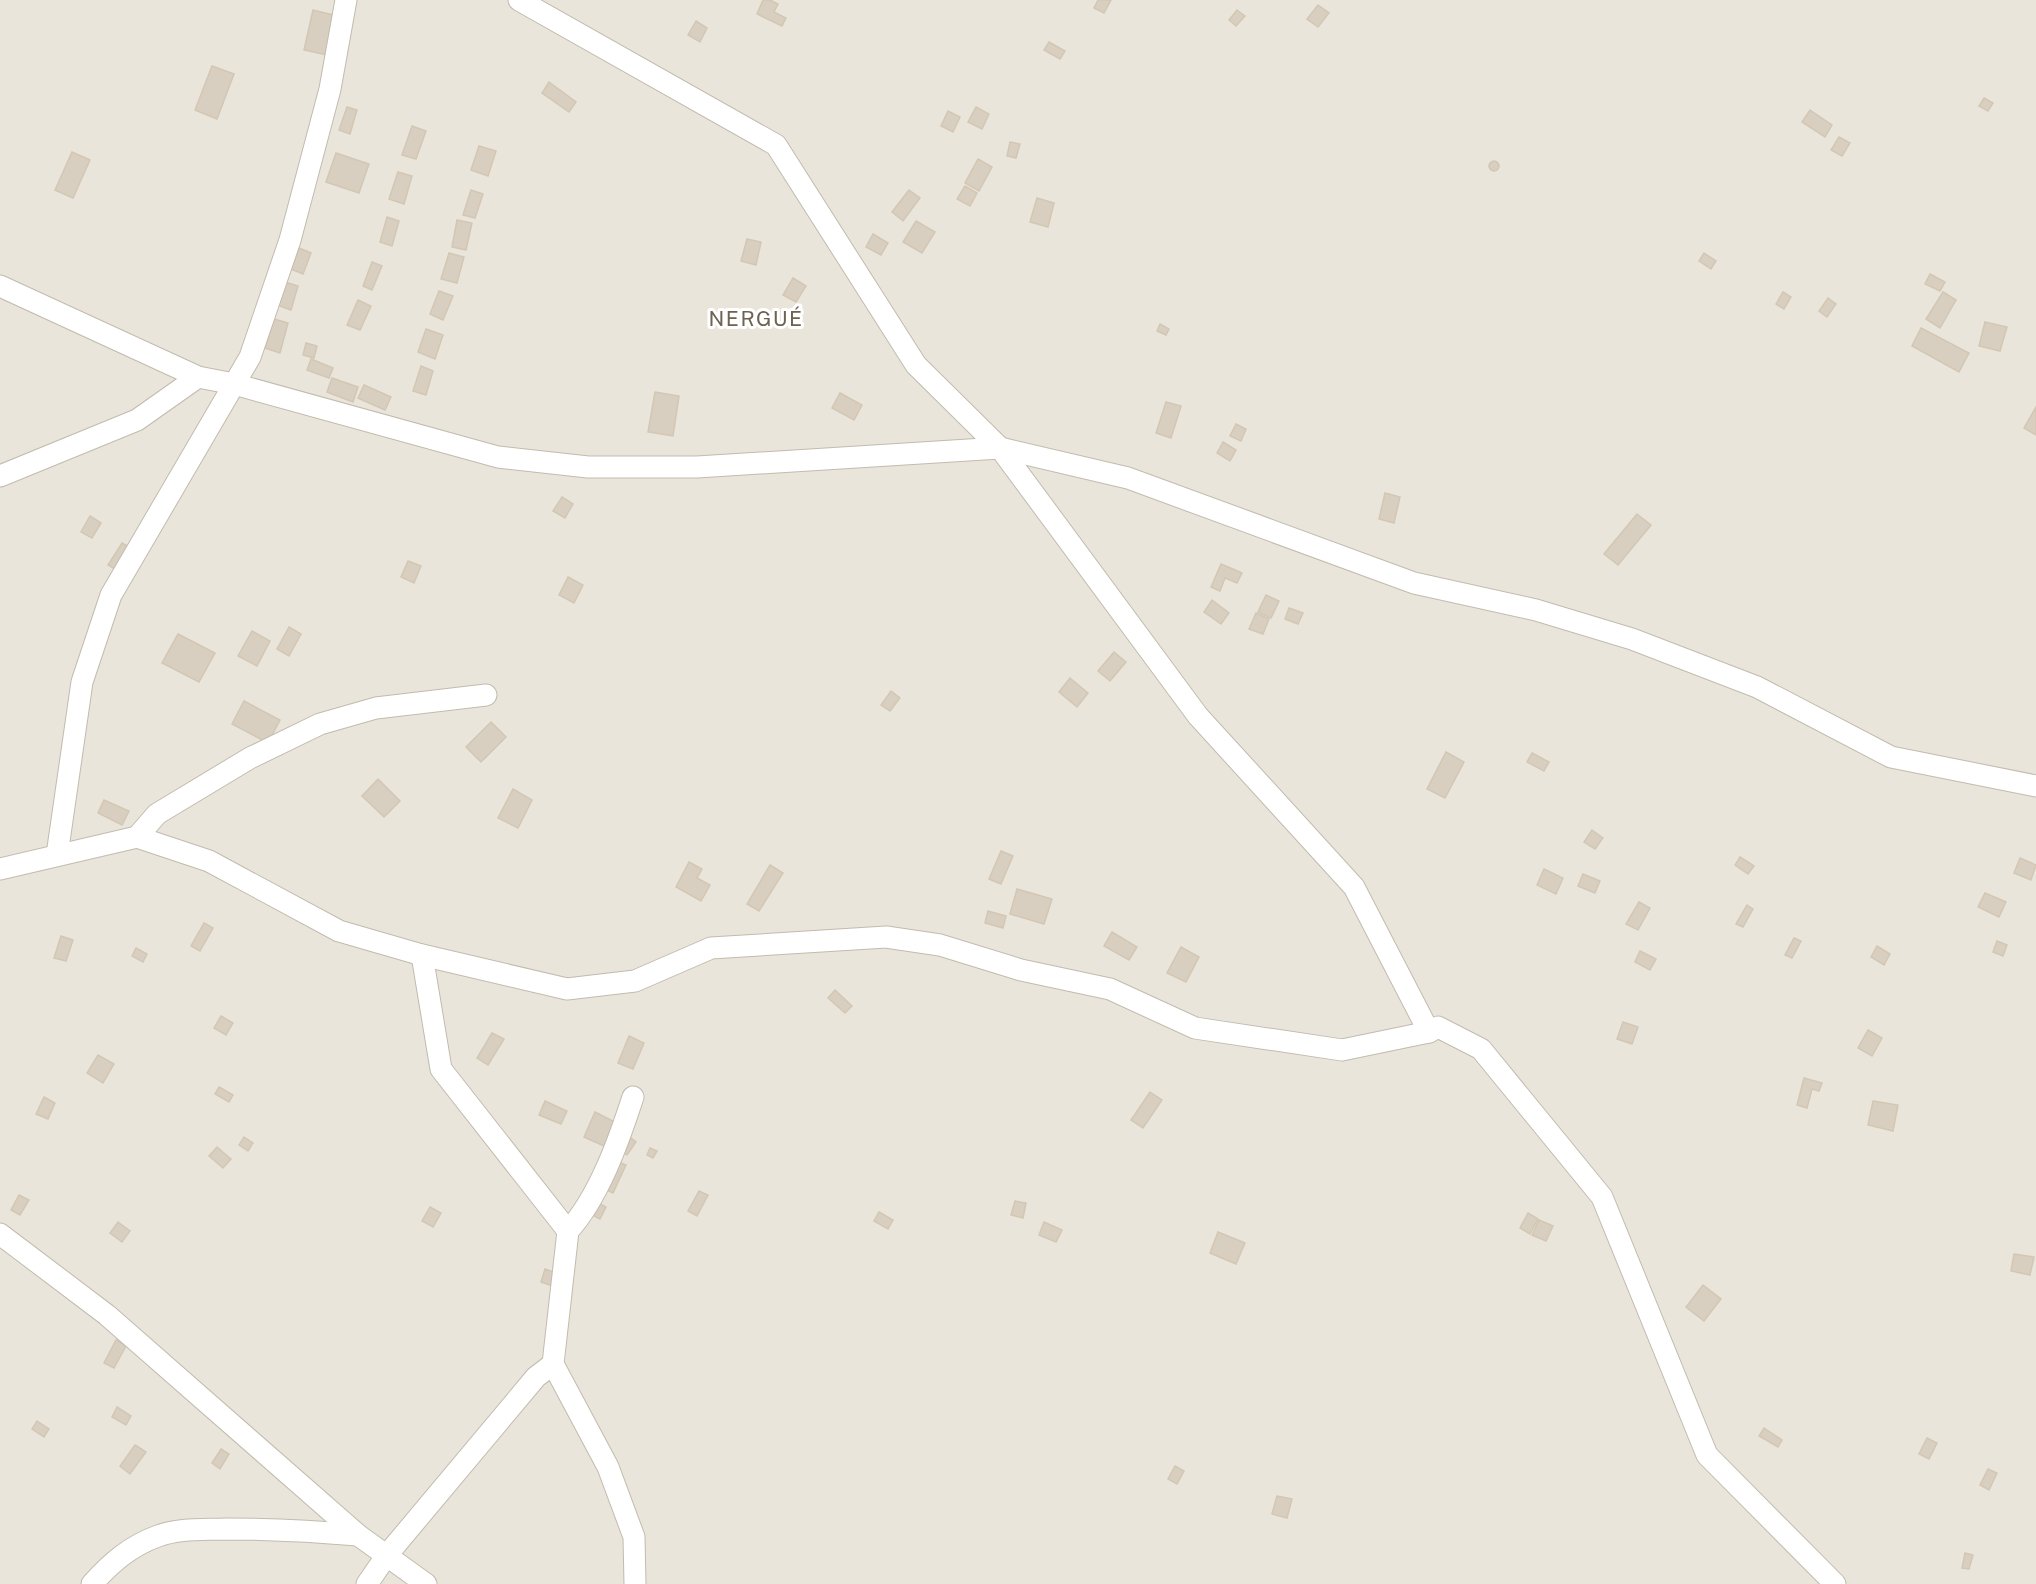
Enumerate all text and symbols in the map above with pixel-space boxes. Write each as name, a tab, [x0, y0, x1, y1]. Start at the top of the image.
district label: NERGUÉ	[708, 306, 804, 331]

